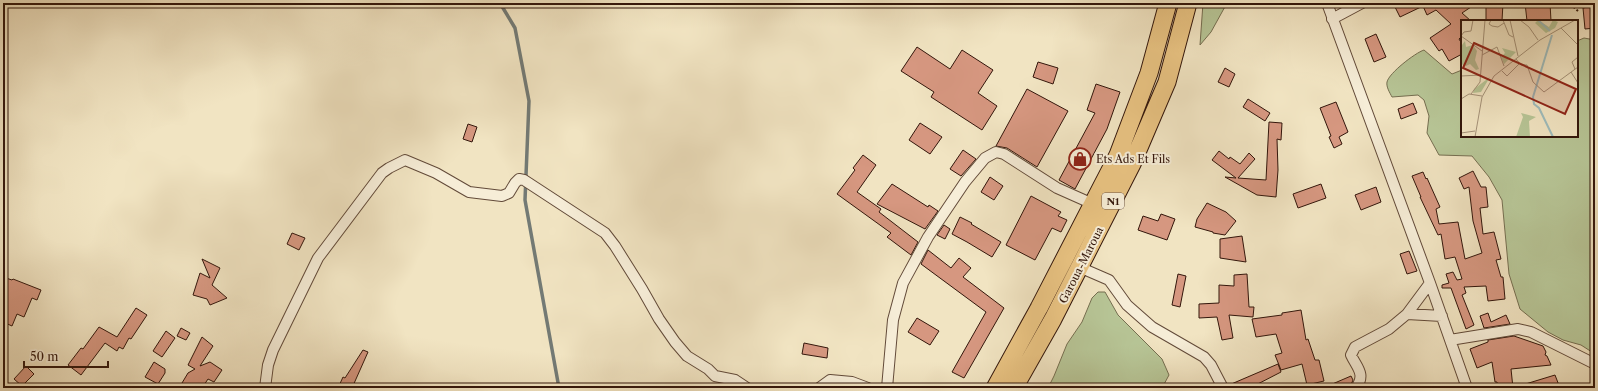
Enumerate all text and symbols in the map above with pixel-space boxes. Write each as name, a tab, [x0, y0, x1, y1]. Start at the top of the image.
inset map	[1461, 20, 1578, 137]
shop icon: Ets Ads Et Fils	[1067, 146, 1093, 172]
place label: Ets Ads Et Fils	[1096, 152, 1170, 166]
road number: N1	[1102, 193, 1124, 209]
street label: Garoua-Maroua	[1056, 224, 1106, 306]
scale bar	[24, 343, 108, 369]
text: 50 m	[30, 349, 59, 364]

